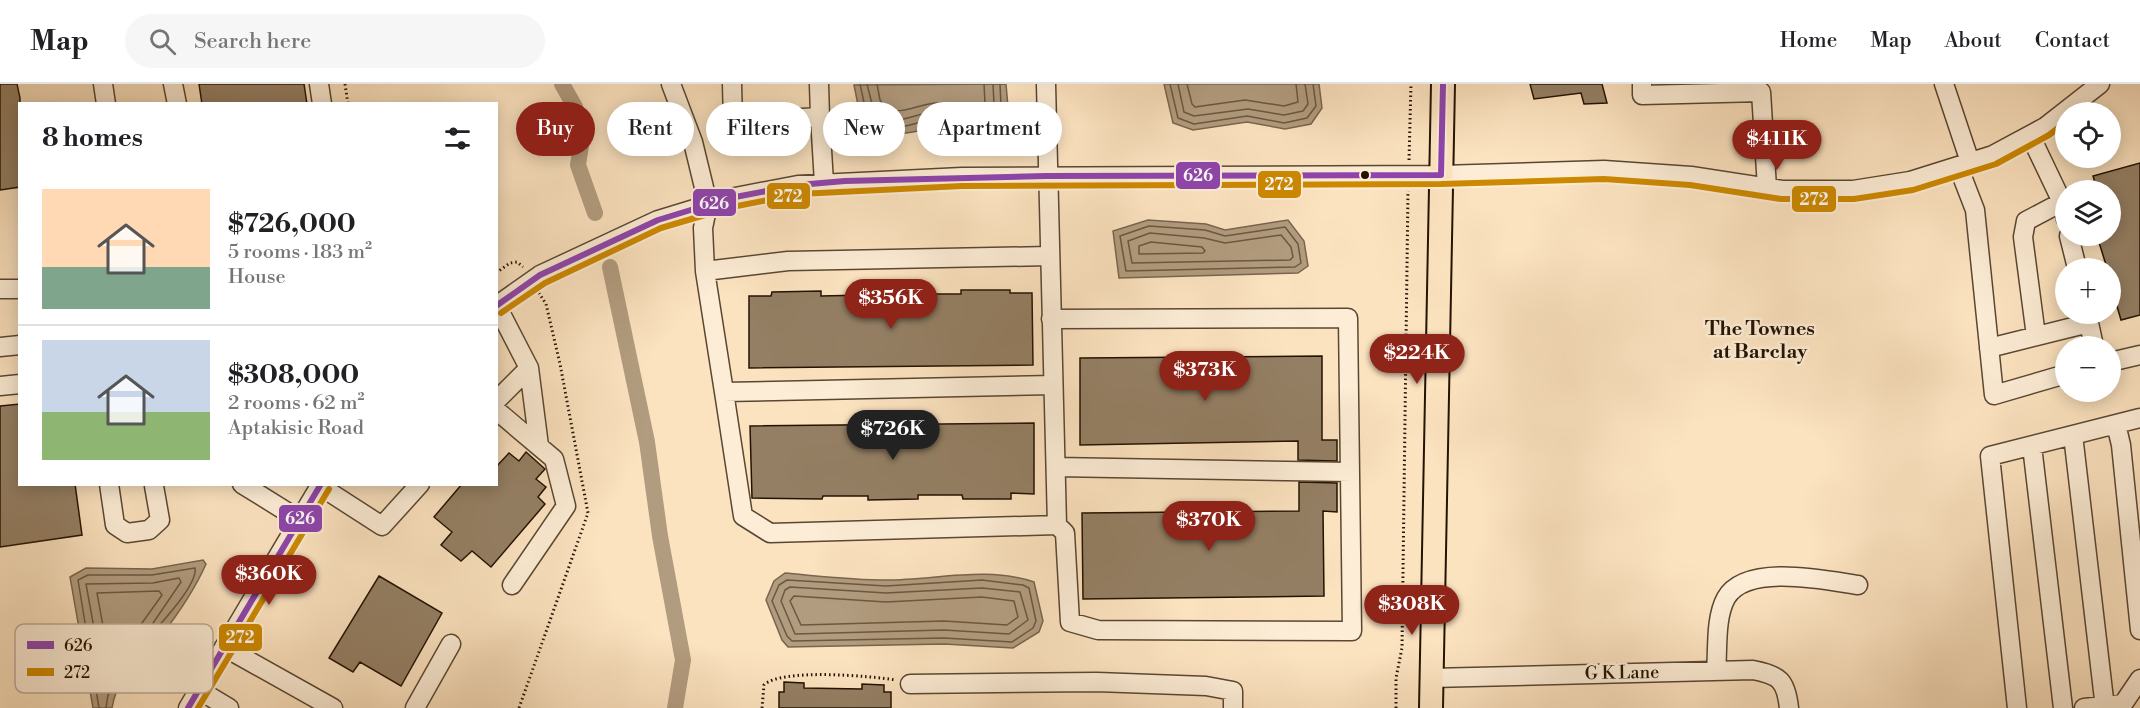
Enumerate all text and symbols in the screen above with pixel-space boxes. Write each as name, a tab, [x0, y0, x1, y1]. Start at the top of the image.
search box	[125, 14, 545, 68]
text: Map	[30, 24, 89, 59]
icon: search	[146, 25, 179, 58]
text: Search here	[194, 28, 311, 55]
text: Home	[1780, 28, 1837, 54]
text: Map	[1870, 28, 1912, 54]
text: About	[1945, 28, 2002, 54]
text: Contact	[2035, 28, 2110, 54]
chip: Buy	[516, 102, 595, 156]
chip: Rent	[607, 102, 694, 156]
chip: Filters	[706, 102, 811, 156]
chip: New	[823, 102, 905, 156]
chip: Apartment	[917, 102, 1062, 156]
map controls	[2055, 102, 2121, 402]
button: locate	[2055, 102, 2121, 168]
pin: $411K	[1735, 120, 1819, 171]
text: 8 homes	[42, 122, 143, 154]
icon: filters	[441, 122, 474, 155]
text: $411K	[1746, 127, 1808, 152]
line badge: 626	[1175, 161, 1221, 190]
text: 626	[1183, 166, 1213, 186]
unlabelled marker	[1359, 169, 1371, 181]
line badge: 272	[1257, 170, 1302, 199]
text: 272	[1264, 175, 1294, 195]
button: layers	[2055, 180, 2121, 246]
line badge: 272	[766, 182, 811, 210]
line badge: 272	[1791, 185, 1837, 213]
text: 272	[773, 187, 803, 207]
line badge: 626	[692, 188, 737, 217]
text: 272	[1799, 190, 1829, 210]
text: 626	[699, 194, 729, 214]
text: $726,000	[228, 208, 356, 240]
icon: home	[90, 213, 162, 285]
text: 5 rooms · 183 m²	[228, 240, 372, 265]
button: +	[2055, 258, 2121, 324]
text: House	[228, 265, 286, 290]
pin: $356K	[849, 279, 933, 330]
text: $356K	[858, 286, 924, 311]
district label: The Townes at Barclay	[1705, 317, 1815, 365]
pin: $224K	[1375, 334, 1459, 385]
button: −	[2055, 336, 2121, 402]
text: $224K	[1384, 341, 1450, 366]
pin: $373K	[1163, 351, 1247, 402]
text: $373K	[1173, 358, 1237, 383]
text: $308,000	[228, 359, 359, 391]
icon: home	[90, 364, 162, 436]
text: 2 rooms · 62 m²	[228, 391, 364, 416]
pin: $726K	[851, 410, 935, 461]
text: Aptakisic Road	[228, 416, 364, 441]
text: $726K	[861, 417, 925, 442]
pin: $370K	[1167, 501, 1251, 552]
line badge: 626	[278, 504, 323, 533]
text: $370K	[1176, 508, 1242, 533]
text: 626	[285, 509, 315, 529]
pin: $360K	[227, 555, 311, 606]
text: $360K	[235, 562, 303, 587]
pin: $308K	[1370, 585, 1454, 636]
text: $308K	[1378, 592, 1446, 617]
line badge: 272	[218, 623, 263, 652]
legend	[15, 624, 213, 693]
text: 272	[225, 628, 255, 648]
text: 626	[64, 636, 93, 656]
street label: G K Lane	[1584, 661, 1660, 685]
text: 272	[64, 663, 90, 683]

